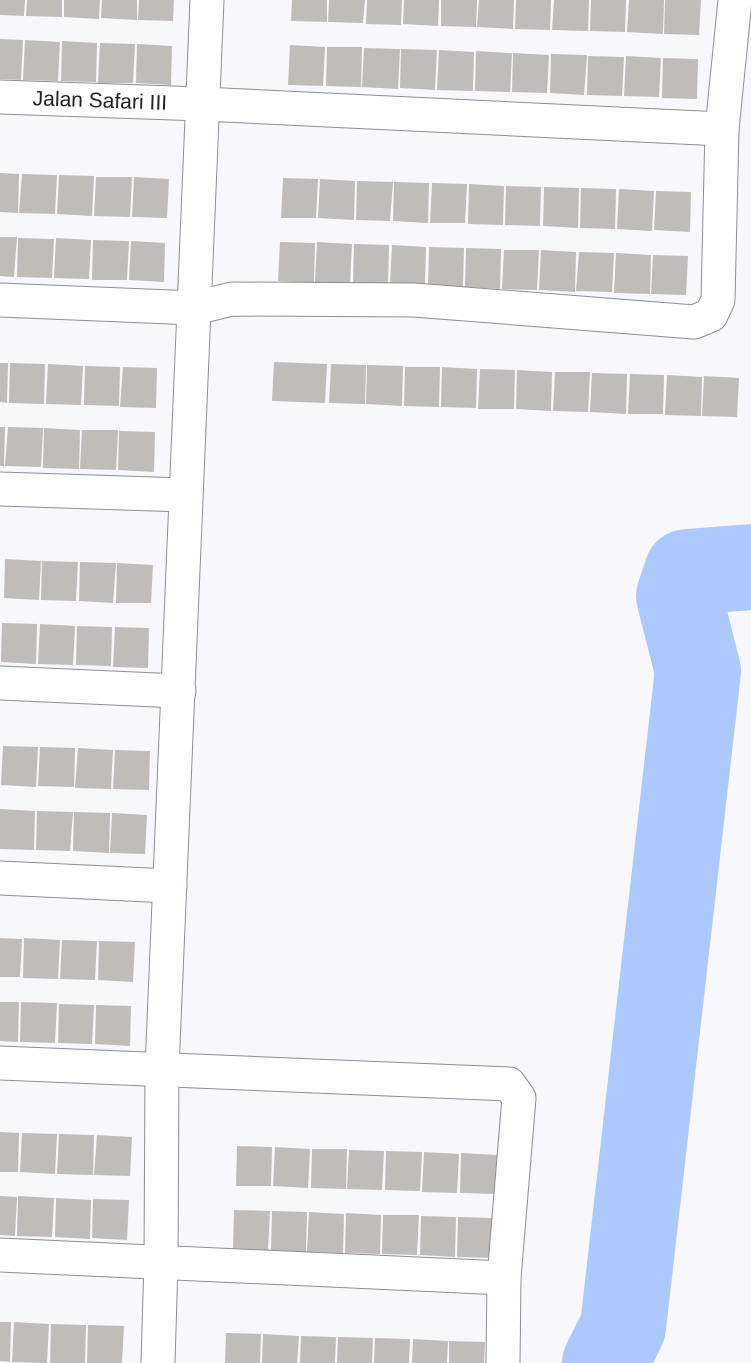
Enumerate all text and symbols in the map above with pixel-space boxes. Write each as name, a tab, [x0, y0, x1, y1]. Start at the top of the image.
street label: Jalan Safari III	[32, 86, 167, 114]

